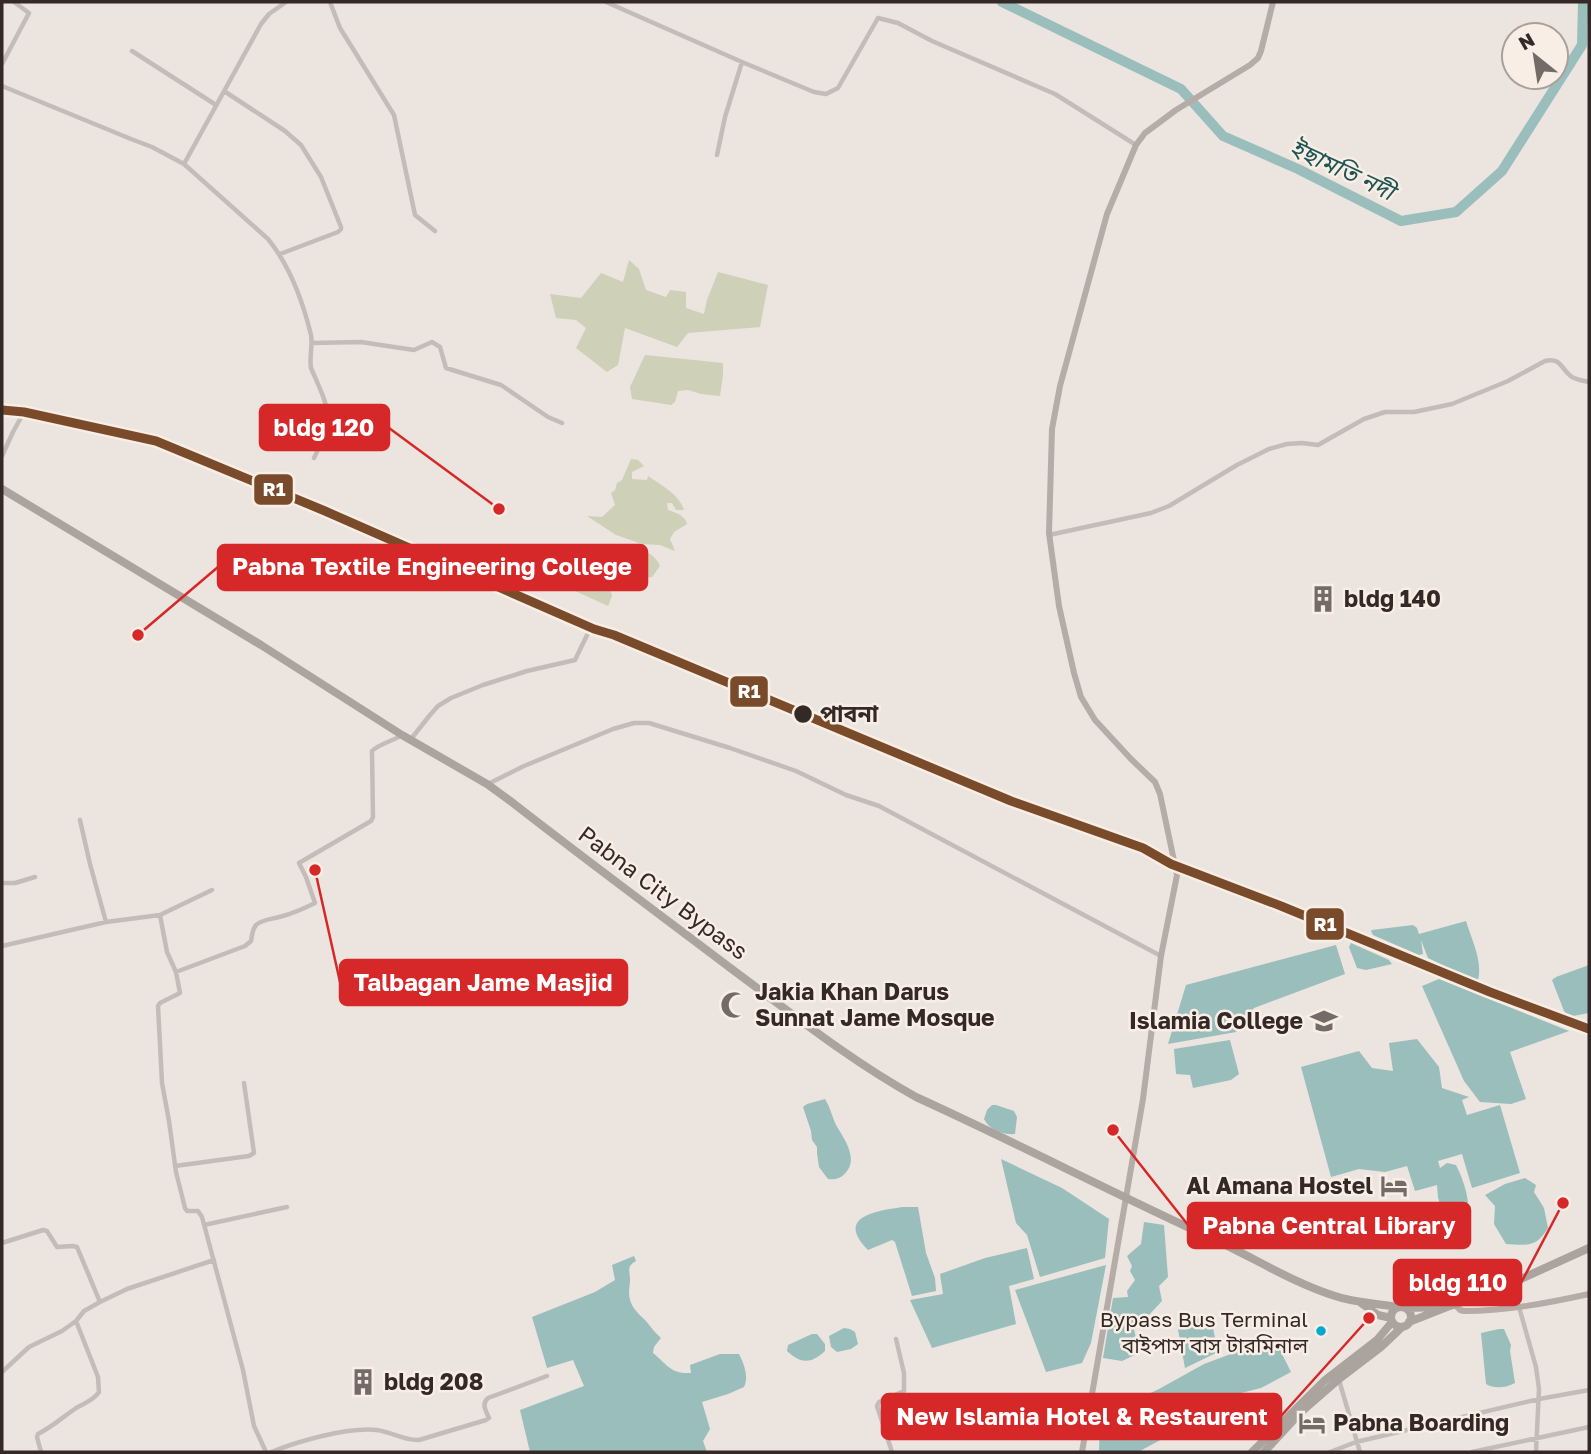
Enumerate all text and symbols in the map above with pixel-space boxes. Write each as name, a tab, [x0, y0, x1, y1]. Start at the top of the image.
north arrow	[1500, 21, 1570, 91]
text: N	[1514, 27, 1538, 54]
water label: ইছামতি নদী	[1286, 132, 1404, 207]
callout: bldg 120	[260, 405, 389, 450]
text: bldg 120	[274, 412, 374, 441]
line badge: R1	[253, 473, 294, 506]
text: R1	[263, 477, 286, 500]
callout: Pabna Textile Engineering College	[218, 545, 647, 590]
text: Pabna Textile Engineering College	[232, 551, 632, 580]
building icon: bldg 140	[1308, 584, 1338, 614]
place label: bldg 140	[1344, 584, 1441, 612]
line badge: R1	[729, 675, 769, 708]
text: R1	[738, 679, 761, 702]
place label: পাবনা	[820, 699, 879, 727]
marker: পাবনা	[792, 703, 814, 725]
street label: Pabna City Bypass	[573, 819, 754, 965]
line badge: R1	[1305, 907, 1345, 941]
text: R1	[1314, 912, 1337, 935]
callout: Talbagan Jame Masjid	[340, 960, 627, 1005]
text: Talbagan Jame Masjid	[354, 967, 612, 996]
place label: Jakia Khan Darus Sunnat Jame Mosque	[755, 977, 995, 1031]
mosque icon: Jakia Khan Darus Sunnat Jame Mosque	[719, 990, 749, 1020]
place label: Islamia College	[1129, 1006, 1303, 1034]
school or university icon: Islamia College	[1309, 1006, 1339, 1036]
place label: Al Amana Hostel	[1186, 1171, 1373, 1199]
hotel icon: Al Amana Hostel	[1379, 1171, 1409, 1201]
callout: Pabna Central Library	[1188, 1203, 1470, 1248]
text: Pabna Central Library	[1202, 1210, 1456, 1239]
callout: bldg 110	[1394, 1260, 1521, 1305]
text: bldg 110	[1409, 1267, 1507, 1296]
place label: Bypass Bus Terminal বাইপাস বাস টারমিনাল	[1100, 1306, 1309, 1358]
marker: Bypass Bus Terminal বাইপাস বাস টারমিনাল	[1314, 1324, 1328, 1338]
building icon: bldg 208	[348, 1367, 378, 1397]
place label: bldg 208	[384, 1367, 483, 1395]
callout: New Islamia Hotel & Restaurent	[882, 1394, 1281, 1439]
text: New Islamia Hotel & Restaurent	[896, 1401, 1268, 1430]
hotel icon: Pabna Boarding	[1297, 1408, 1327, 1438]
place label: Pabna Boarding	[1333, 1408, 1509, 1436]

